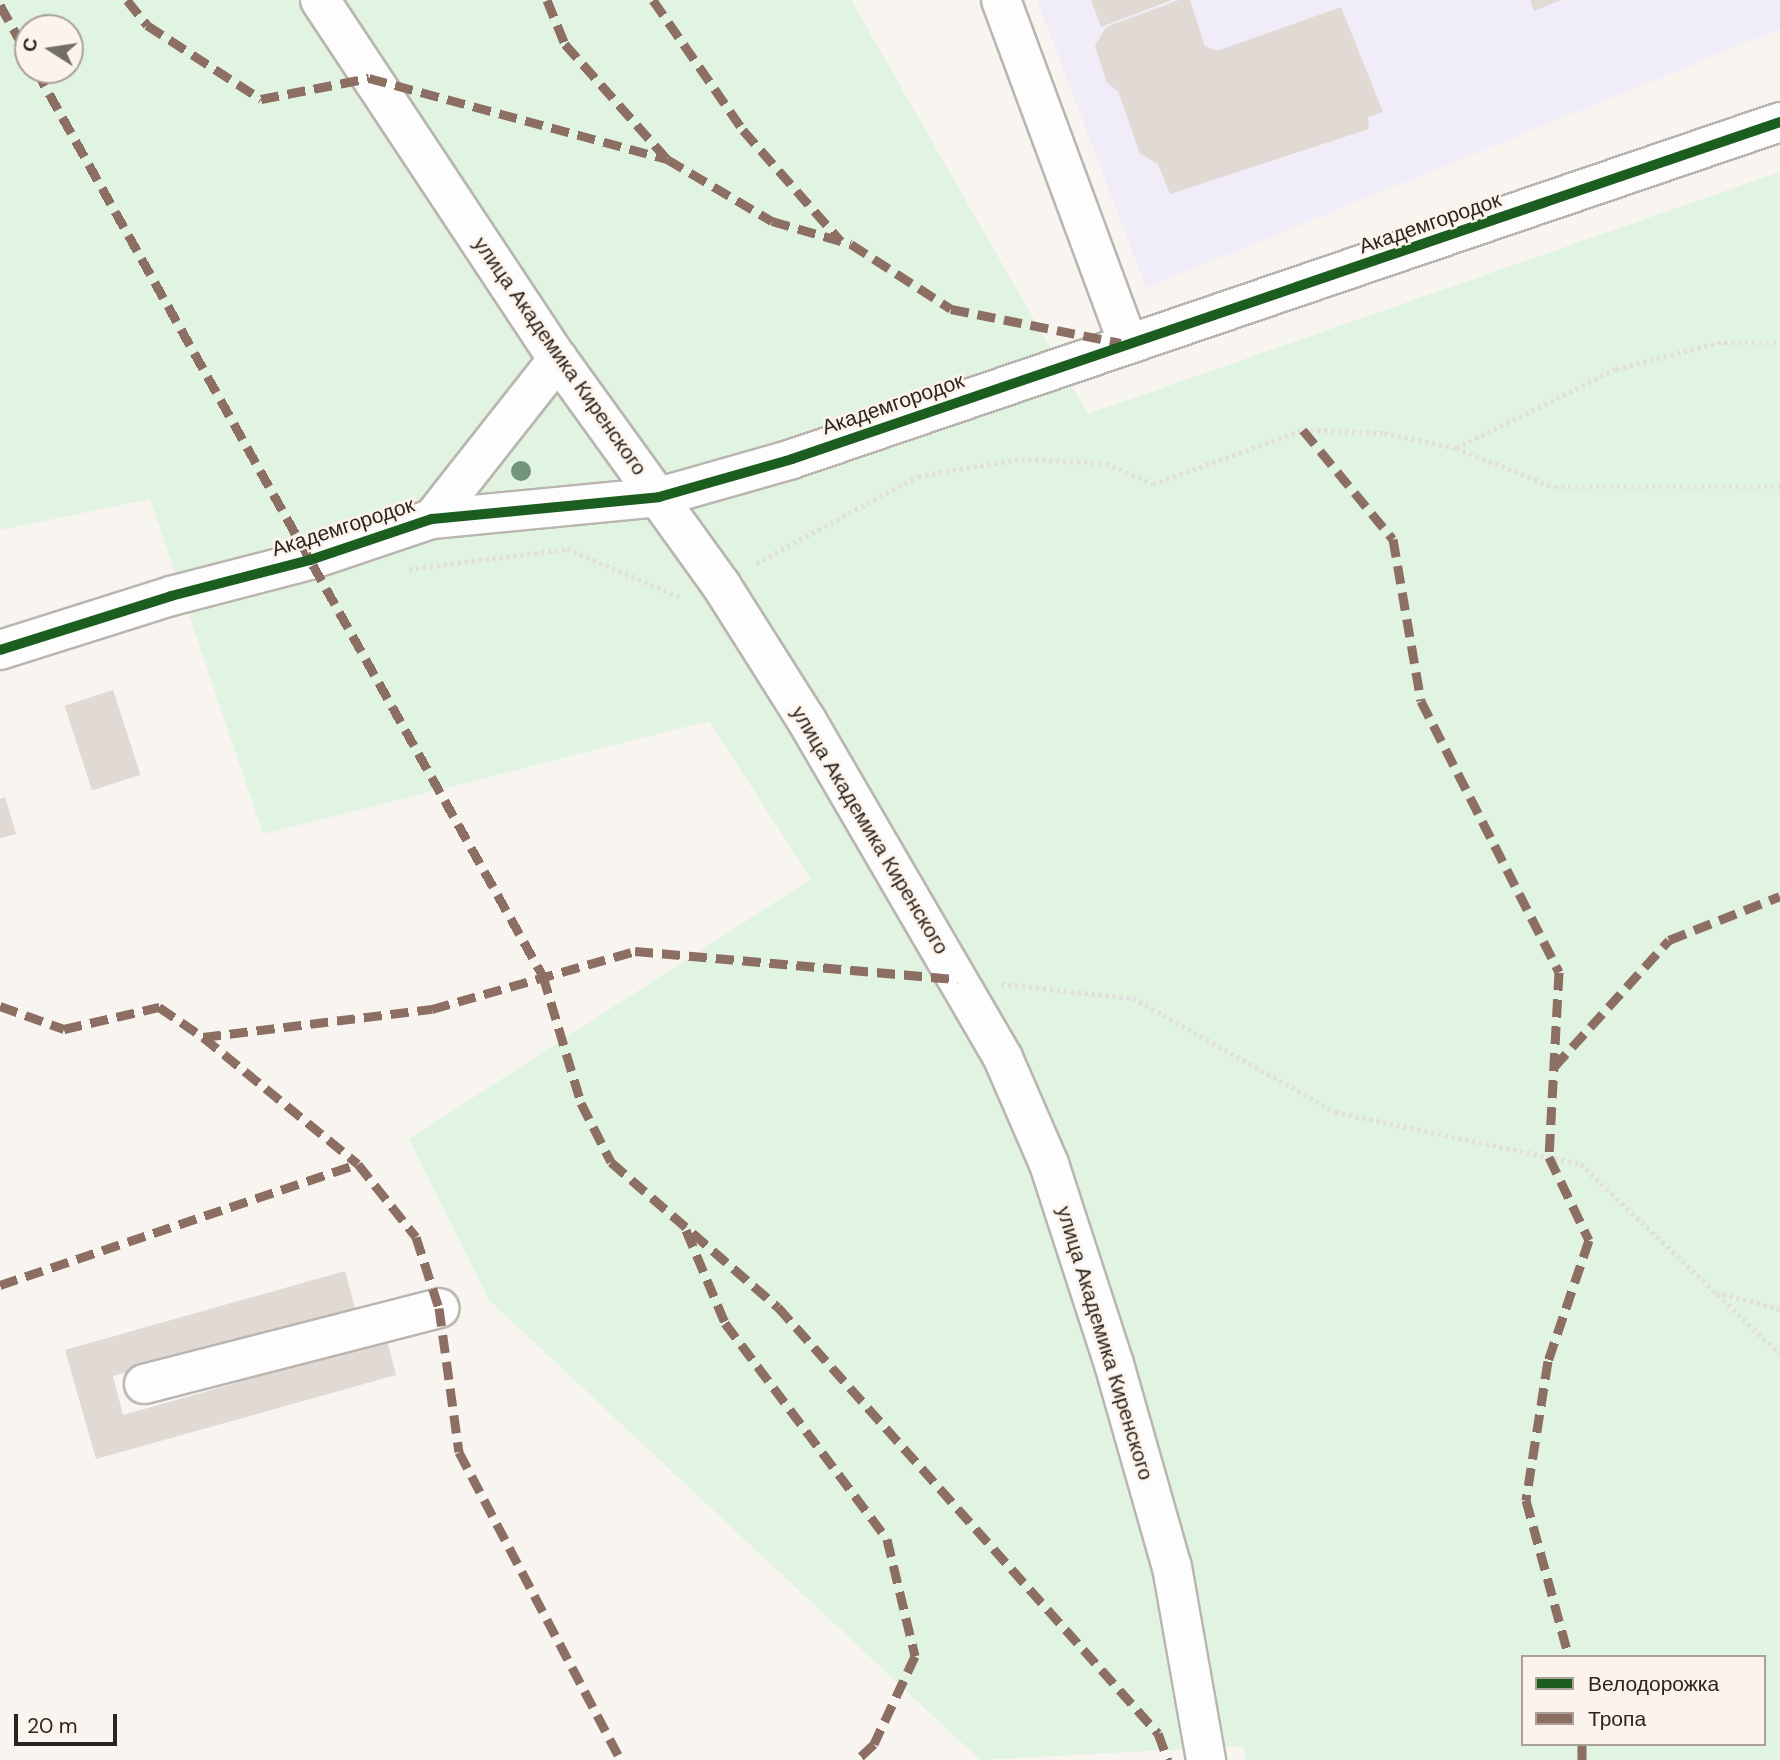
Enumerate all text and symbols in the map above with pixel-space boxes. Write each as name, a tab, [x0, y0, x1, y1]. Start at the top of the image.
north arrow	[14, 14, 84, 84]
text: С	[16, 36, 44, 54]
street label: Академгородок	[1356, 187, 1504, 259]
street label: улица Академика Киренского	[468, 232, 652, 480]
street label: Академгородок	[819, 368, 967, 440]
street label: Академгородок	[268, 492, 418, 562]
street label: улица Академика Киренского	[786, 701, 954, 959]
street label: улица Академика Киренского	[1051, 1203, 1159, 1483]
legend	[1521, 1655, 1766, 1746]
text: Велодорожка	[1588, 1670, 1719, 1698]
scale bar	[18, 1700, 121, 1744]
text: Тропа	[1588, 1705, 1646, 1733]
text: 20 m	[27, 1712, 78, 1740]

